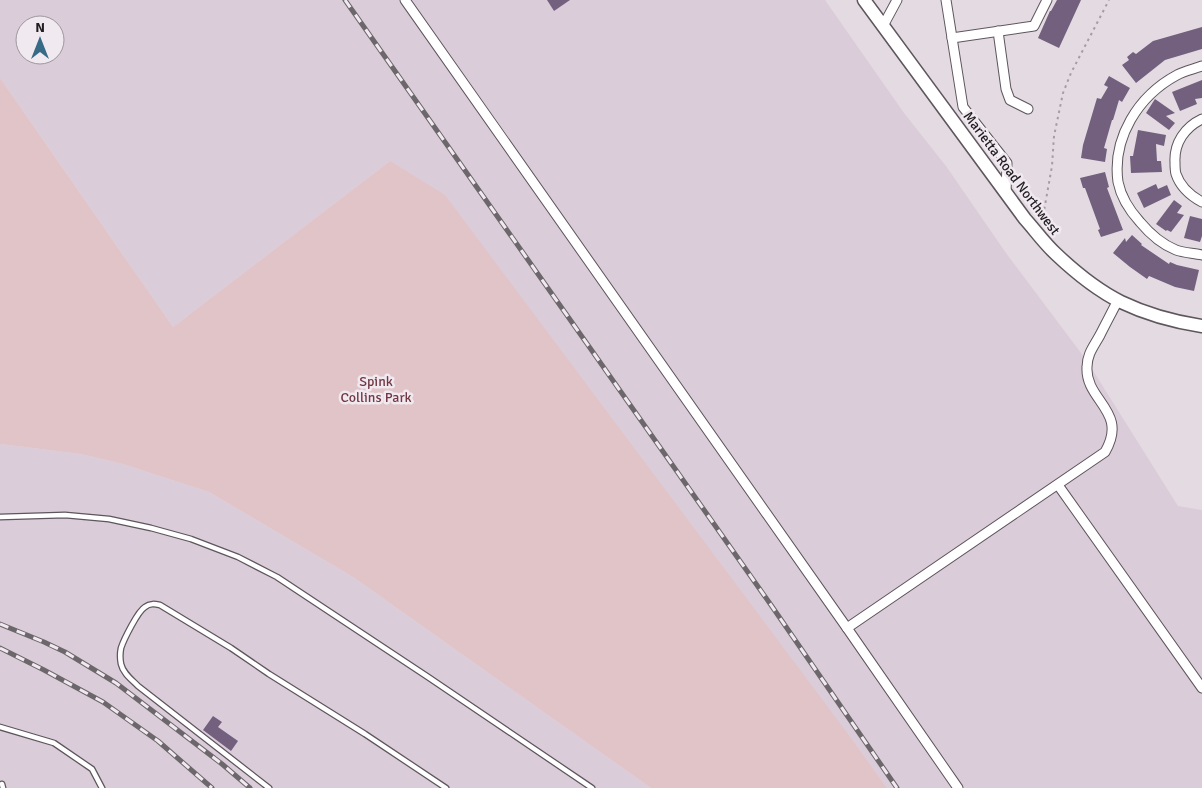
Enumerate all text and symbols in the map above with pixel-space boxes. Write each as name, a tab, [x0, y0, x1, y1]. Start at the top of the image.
north arrow	[15, 15, 65, 65]
text: N	[35, 19, 45, 36]
street label: Marietta Road Northwest	[960, 108, 1064, 238]
park label: Spink Collins Park	[340, 373, 412, 406]

